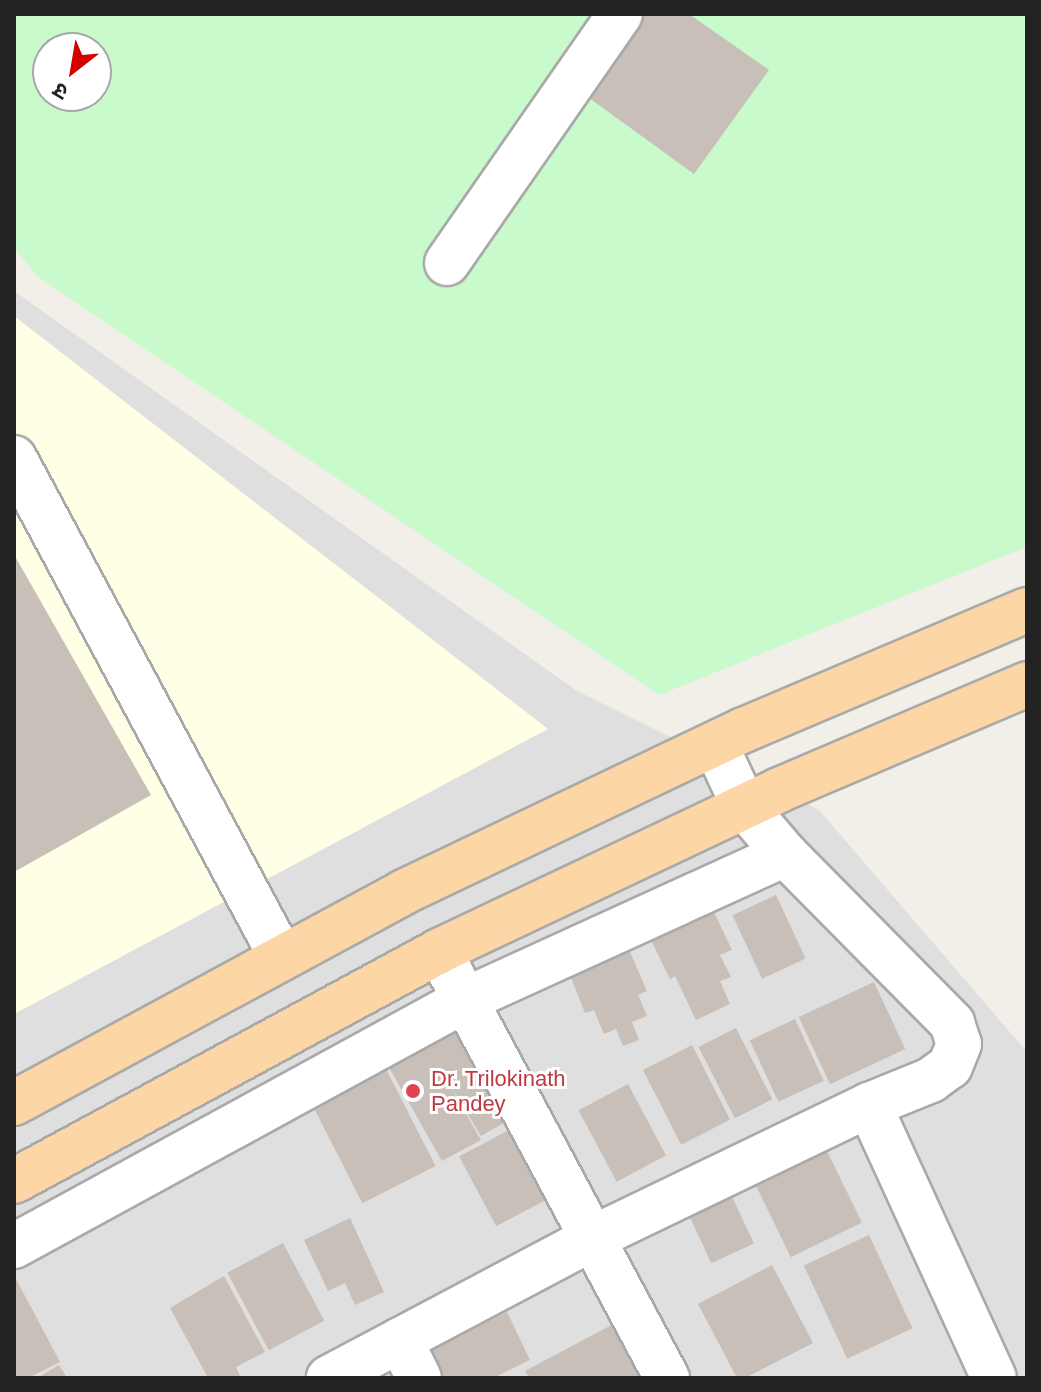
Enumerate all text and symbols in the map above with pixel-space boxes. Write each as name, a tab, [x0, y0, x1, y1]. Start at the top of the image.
north arrow	[32, 32, 112, 112]
text: उ	[48, 77, 72, 105]
place label: Dr. Trilokinath Pandey	[431, 1065, 566, 1116]
marker: Dr. Trilokinath Pandey	[402, 1080, 424, 1102]

